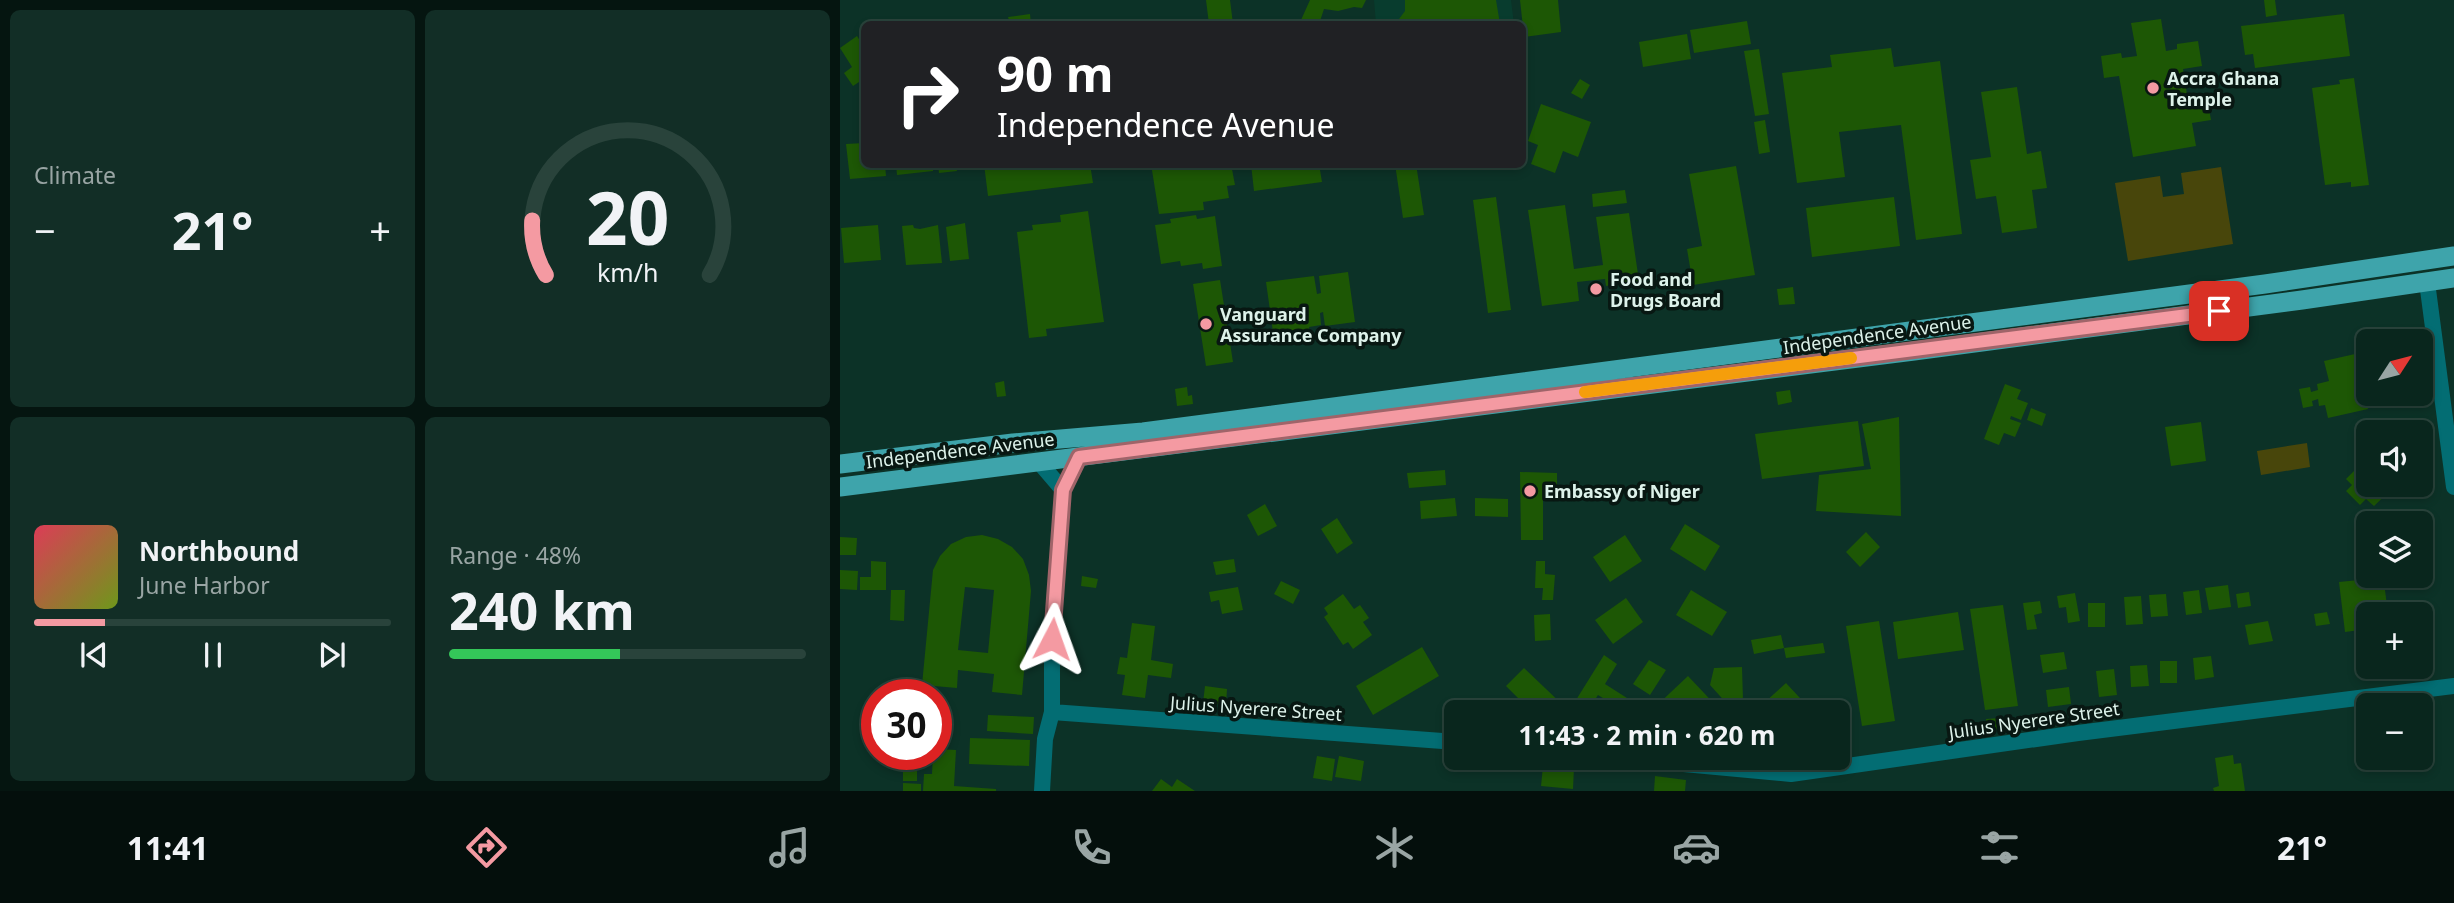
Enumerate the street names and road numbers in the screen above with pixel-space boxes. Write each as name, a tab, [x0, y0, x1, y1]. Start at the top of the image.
street label: Independence Avenue	[1781, 309, 1973, 359]
street label: Independence Avenue	[864, 427, 1056, 473]
street label: Julius Nyerere Street	[1167, 690, 1343, 726]
street label: Julius Nyerere Street	[1945, 696, 2121, 744]

